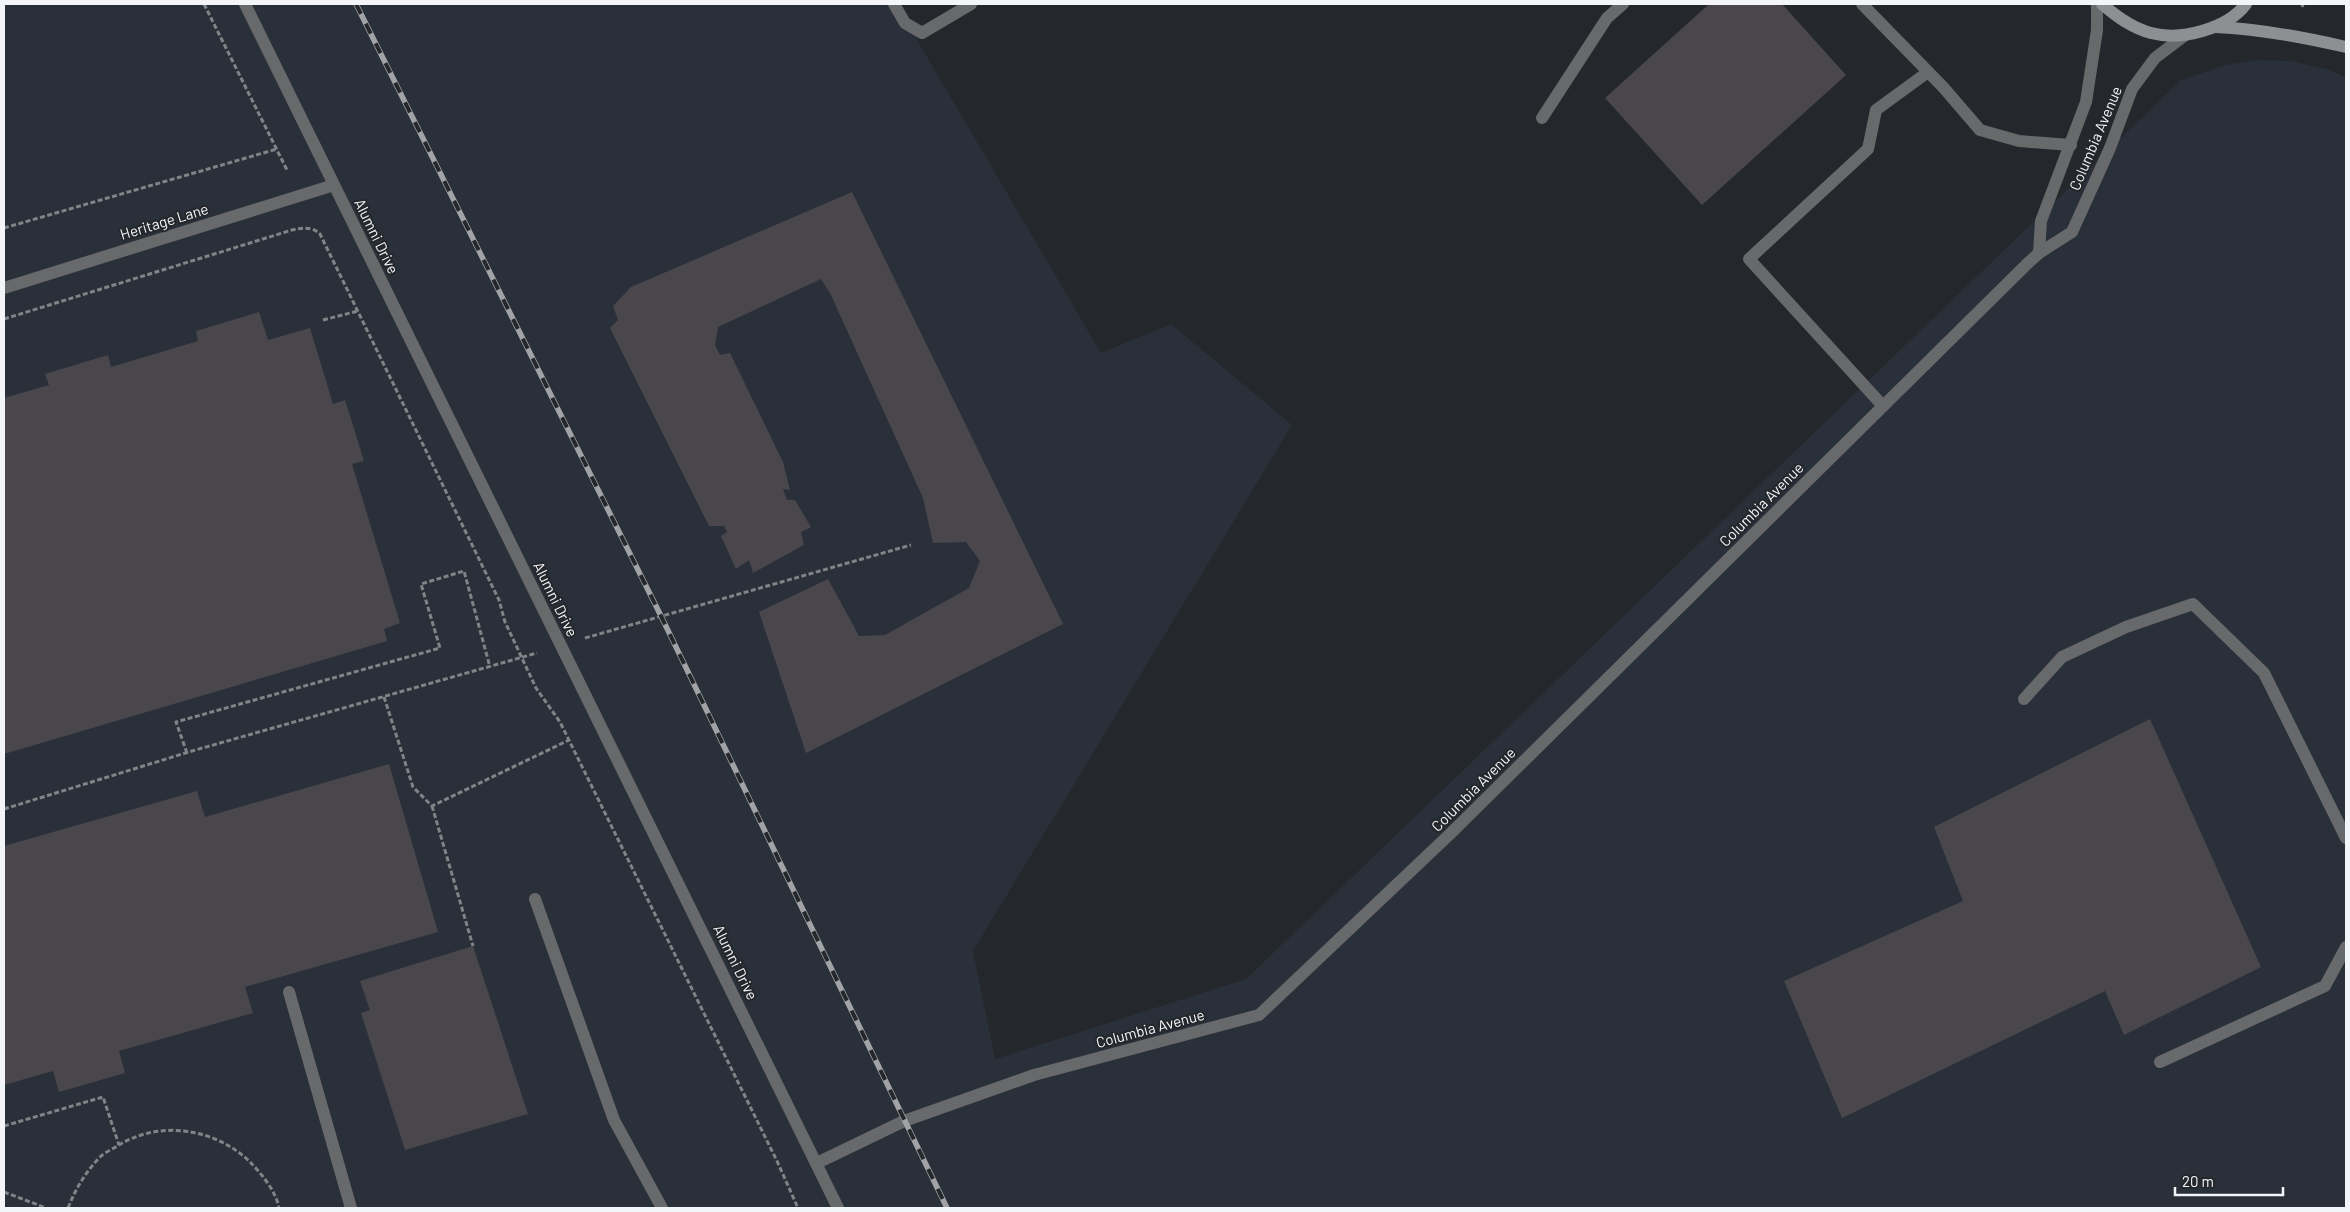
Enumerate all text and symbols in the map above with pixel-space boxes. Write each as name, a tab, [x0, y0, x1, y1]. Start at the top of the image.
street label: Columbia Avenue	[2065, 83, 2125, 193]
street label: Alumni Drive	[351, 195, 403, 277]
street label: Heritage Lane	[118, 199, 210, 243]
street label: Columbia Avenue	[1715, 458, 1807, 550]
street label: Alumni Drive	[530, 558, 582, 640]
street label: Columbia Avenue	[1427, 743, 1519, 835]
street label: Alumni Drive	[710, 921, 762, 1003]
street label: Columbia Avenue	[1094, 1005, 1206, 1051]
scale bar	[2175, 1164, 2282, 1196]
text: 20 m	[2182, 1172, 2214, 1190]

